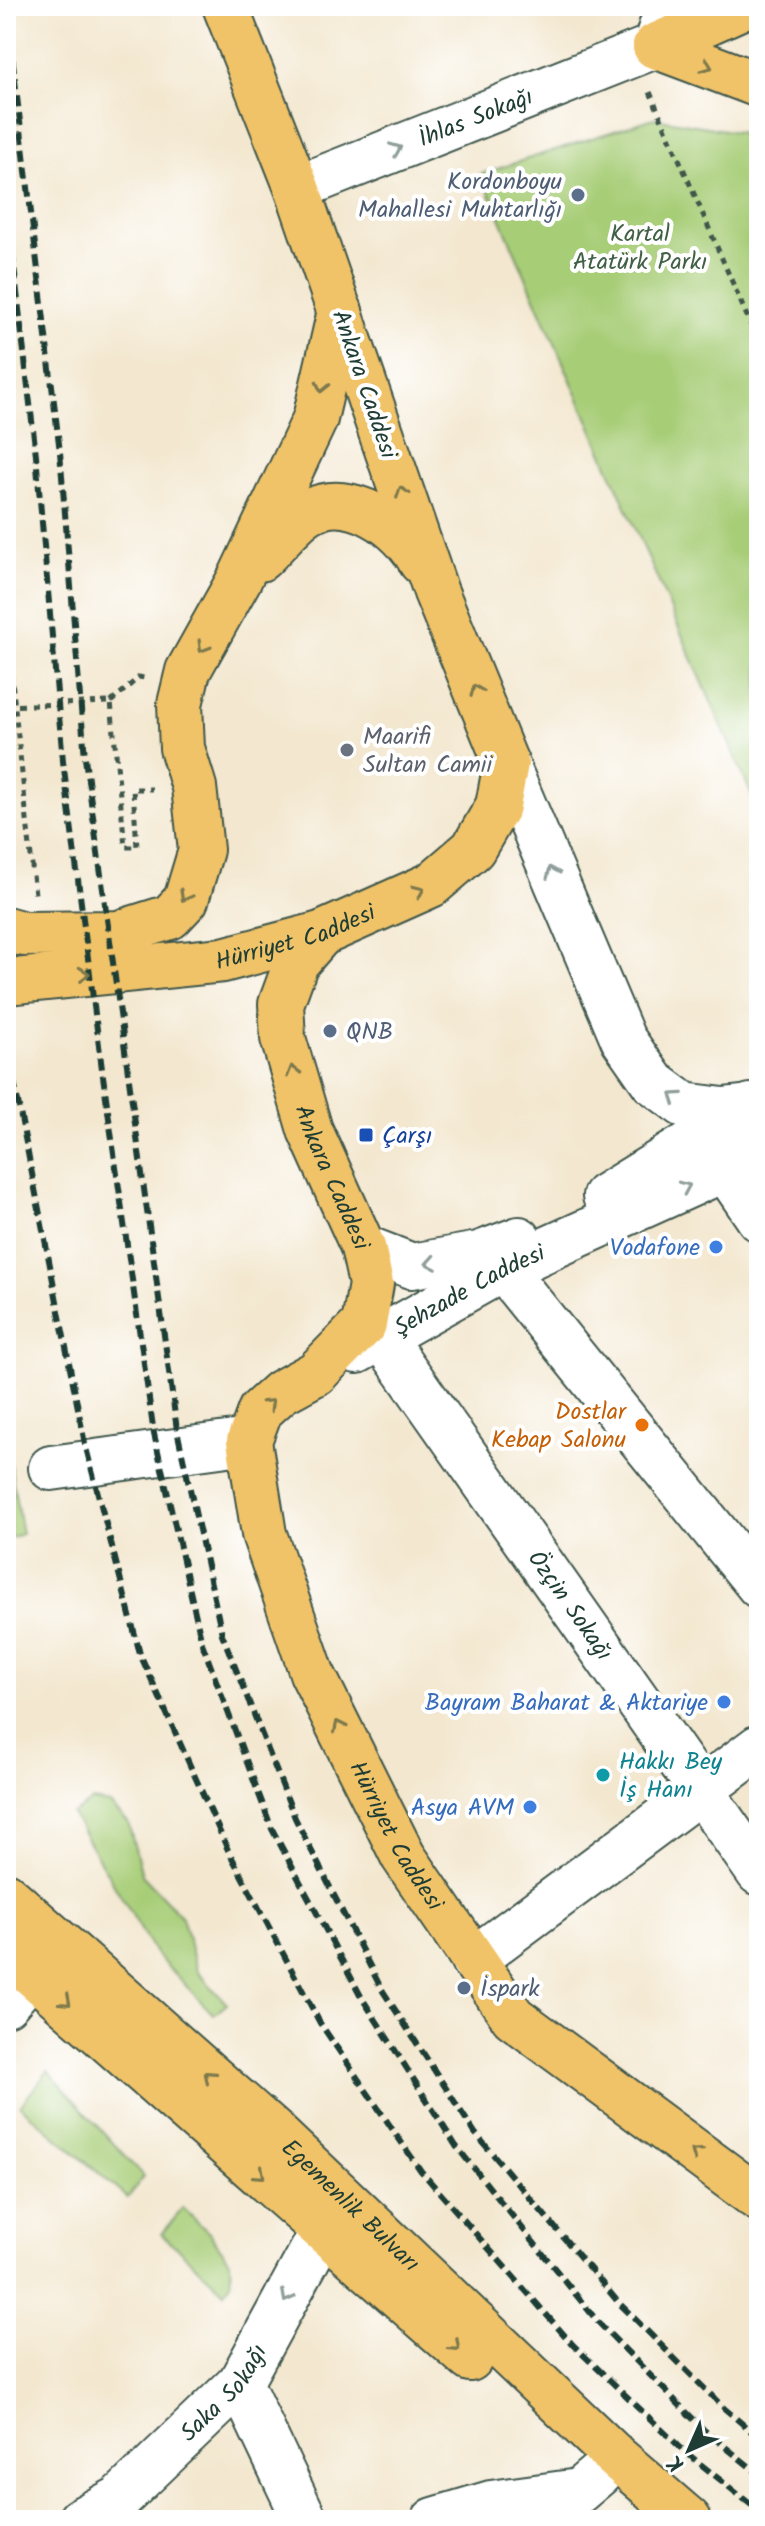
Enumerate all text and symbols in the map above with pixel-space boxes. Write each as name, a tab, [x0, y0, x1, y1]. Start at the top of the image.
one-way arrow	[699, 56, 713, 73]
street label: İhlas Sokağı	[413, 78, 539, 159]
one-way arrow	[388, 142, 402, 159]
place label: Kordonboyu Mahallesi Muhtarlığı	[358, 163, 562, 230]
marker: Kordonboyu Mahallesi Muhtarlığı	[569, 186, 587, 204]
park label: Kartal Atatürk Parkı	[573, 215, 707, 282]
street label: Ankara Caddesi	[320, 305, 408, 465]
one-way arrow	[315, 379, 332, 393]
one-way arrow	[396, 486, 412, 500]
one-way arrow	[197, 638, 213, 653]
one-way arrow	[470, 684, 486, 698]
place label: Maarifi Sultan Camii	[363, 718, 494, 785]
marker: Maarifi Sultan Camii	[338, 741, 356, 759]
one-way arrow	[546, 866, 562, 880]
one-way arrow	[410, 885, 425, 901]
one-way arrow	[179, 887, 195, 902]
street label: Hürriyet Caddesi	[211, 894, 384, 982]
one-way arrow	[78, 965, 91, 982]
place label: QNB	[346, 1013, 393, 1052]
marker: QNB	[321, 1022, 339, 1040]
one-way arrow	[286, 1064, 302, 1078]
one-way arrow	[669, 1092, 683, 1107]
street label: Ankara Caddesi	[283, 1100, 380, 1258]
place label: Çarşı	[382, 1117, 432, 1156]
marker: Çarşı	[357, 1126, 375, 1144]
one-way arrow	[677, 1181, 691, 1197]
place label: Vodafone	[610, 1229, 700, 1268]
street label: Şehzade Caddesi	[387, 1234, 553, 1348]
marker: Vodafone	[707, 1238, 725, 1256]
one-way arrow	[424, 1253, 437, 1270]
place label: Dostlar Kebap Salonu	[491, 1393, 628, 1460]
one-way arrow	[260, 1399, 274, 1413]
marker: Dostlar Kebap Salonu	[633, 1416, 651, 1434]
street label: Özçin Sokağı	[517, 1543, 622, 1670]
place label: Bayram Baharat & Aktariye	[425, 1684, 708, 1723]
marker: Bayram Baharat & Aktariye	[715, 1693, 733, 1711]
one-way arrow	[333, 1720, 349, 1735]
place label: Hakkı Bey İş Hanı	[619, 1743, 723, 1810]
street label: Hürriyet Caddesi	[338, 1754, 454, 1920]
marker: Hakkı Bey İş Hanı	[594, 1766, 612, 1784]
place label: Asya AVM	[411, 1789, 514, 1828]
marker: Asya AVM	[521, 1798, 539, 1816]
place label: İspark	[480, 1970, 540, 2009]
marker: İspark	[455, 1979, 473, 1997]
one-way arrow	[56, 1992, 71, 2006]
one-way arrow	[204, 2071, 219, 2086]
street label: Egemenlik Bulvarı	[271, 2130, 429, 2282]
one-way arrow	[691, 2148, 705, 2162]
one-way arrow	[251, 2164, 266, 2178]
one-way arrow	[281, 2289, 296, 2304]
one-way arrow	[446, 2336, 461, 2350]
street label: Saka Sokağı	[171, 2337, 279, 2452]
north arrow	[649, 2410, 729, 2490]
text: K	[660, 2445, 694, 2479]

